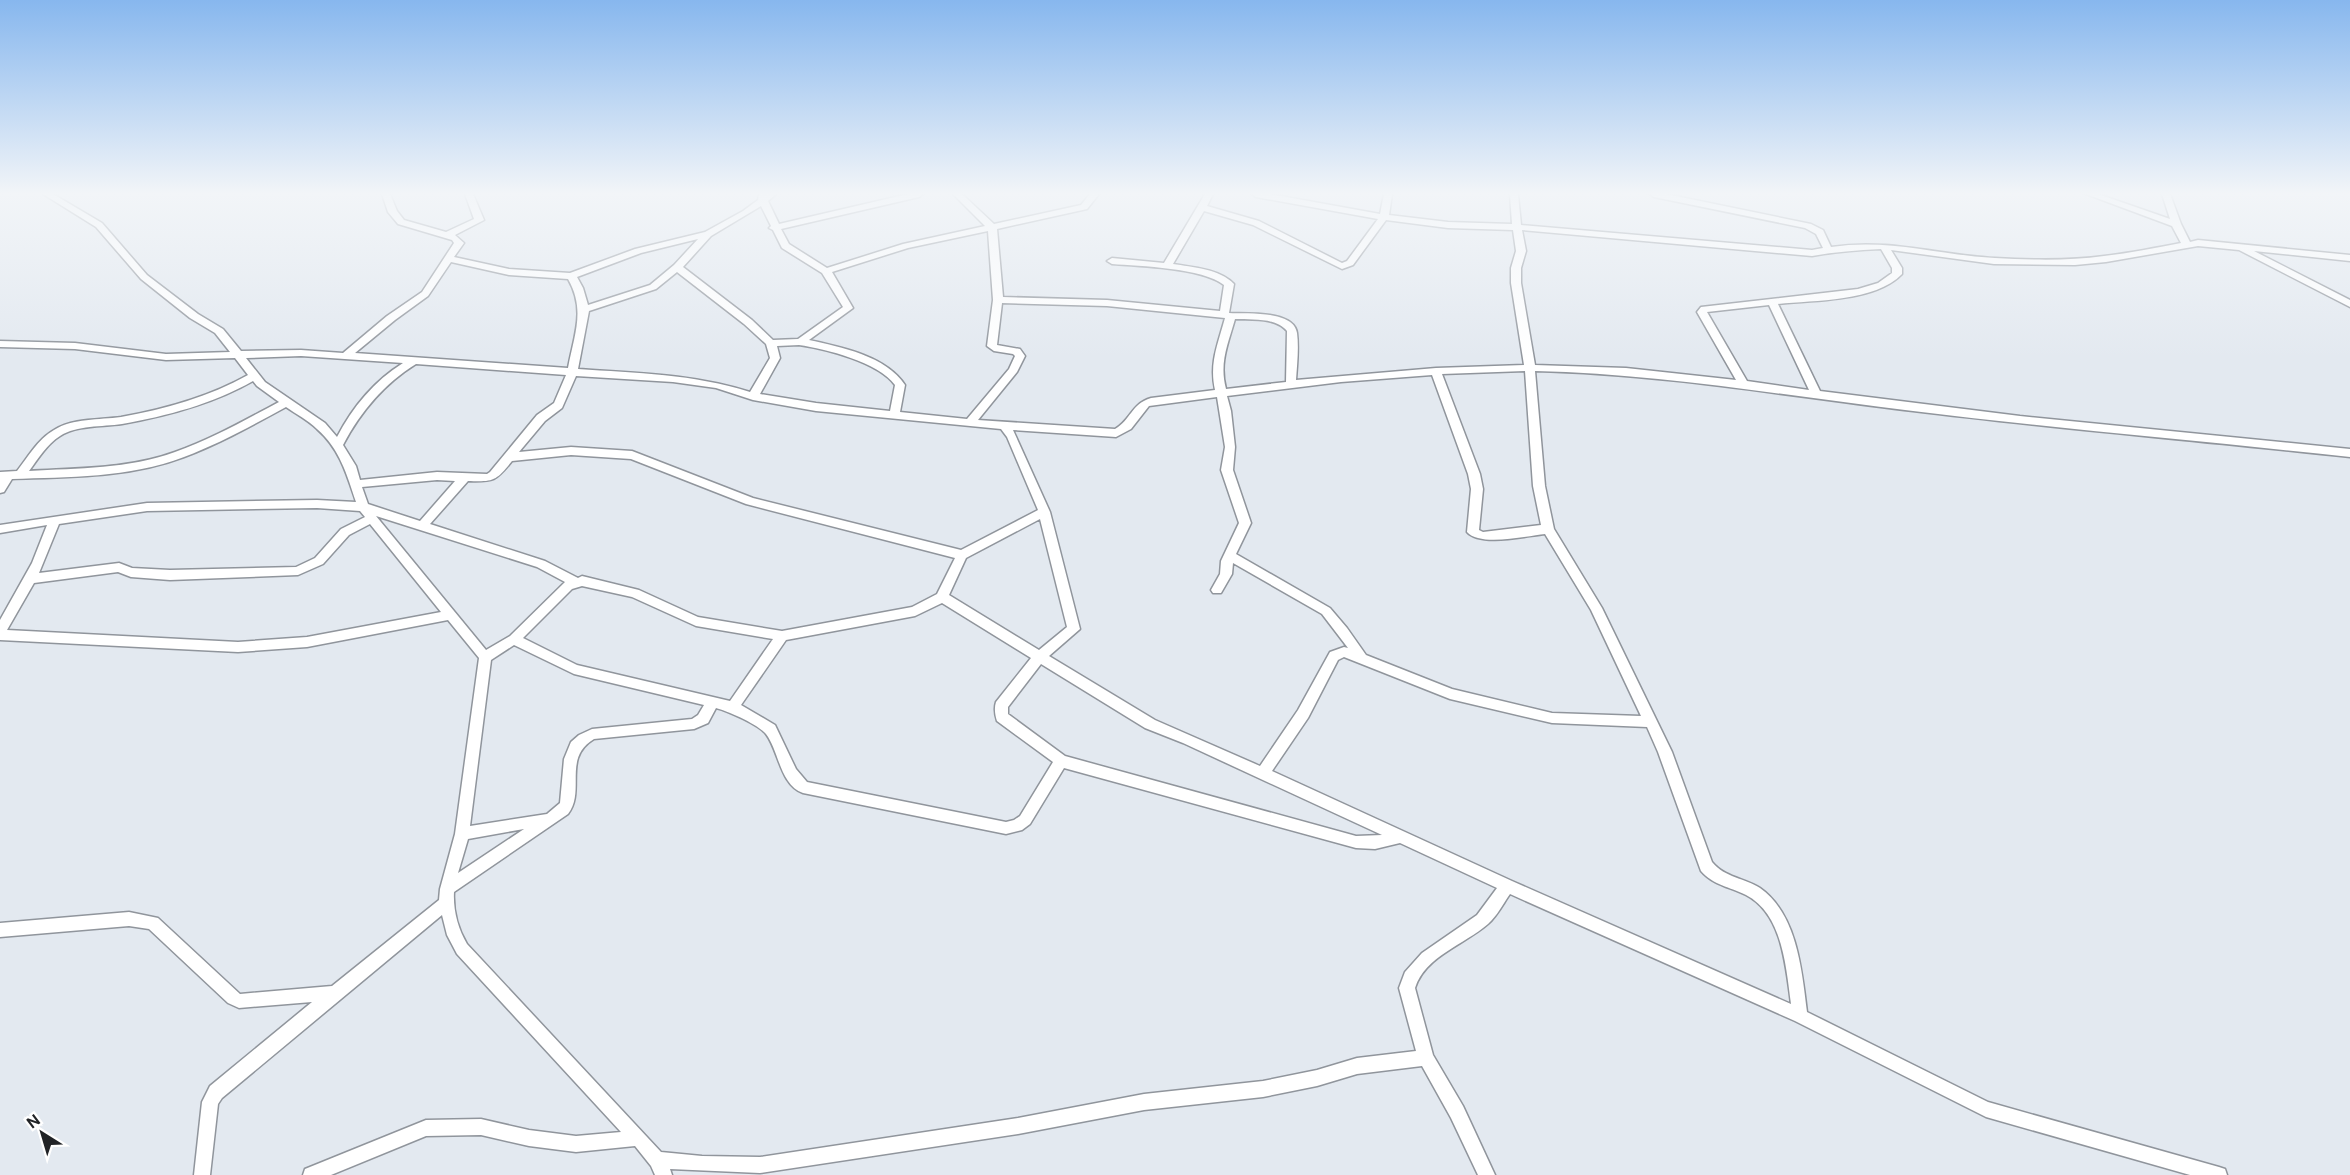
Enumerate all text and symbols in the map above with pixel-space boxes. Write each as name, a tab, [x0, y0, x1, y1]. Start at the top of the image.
north arrow	[12, 1103, 72, 1163]
text: N	[22, 1110, 44, 1133]

